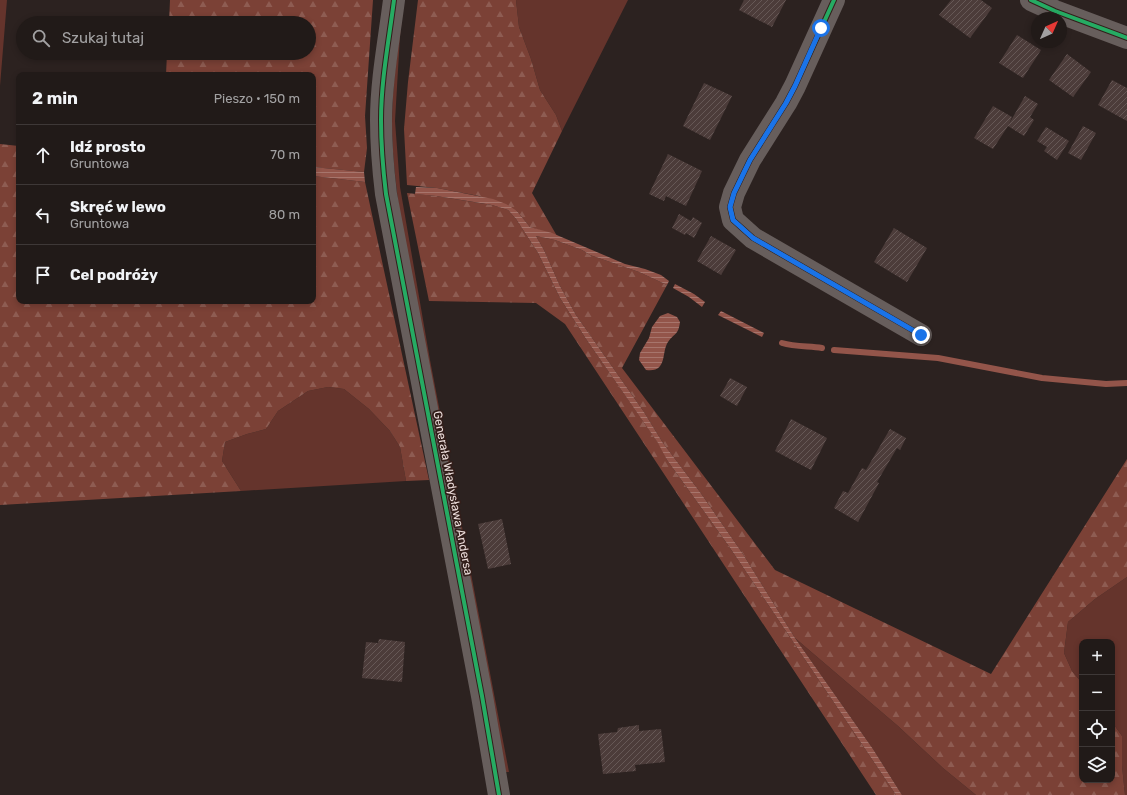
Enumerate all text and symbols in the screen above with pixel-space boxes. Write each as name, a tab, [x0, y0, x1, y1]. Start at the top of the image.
north arrow	[1031, 12, 1067, 48]
search box	[16, 16, 316, 60]
route start	[812, 19, 830, 37]
icon: search	[30, 27, 52, 49]
text: Szukaj tutaj	[62, 29, 144, 47]
text: 2 min	[32, 88, 78, 108]
text: Pieszo · 150 m	[214, 91, 300, 106]
text: Idź prosto	[70, 138, 146, 156]
icon: ahead	[32, 144, 54, 166]
text: 70 m	[270, 147, 300, 162]
text: Gruntowa	[70, 156, 129, 171]
text: Skręć w lewo	[70, 198, 166, 216]
icon: left	[32, 204, 54, 226]
text: 80 m	[269, 207, 300, 222]
text: Gruntowa	[70, 216, 129, 231]
icon: arrive	[32, 264, 54, 286]
text: Cel podróży	[70, 266, 158, 284]
route end	[912, 326, 930, 344]
street label: Generała Władysława Andersa	[430, 410, 476, 576]
map controls	[1079, 639, 1115, 783]
button: +	[1079, 639, 1115, 675]
button: −	[1079, 675, 1115, 711]
button: locate	[1079, 711, 1115, 747]
button: layers	[1079, 747, 1115, 783]

